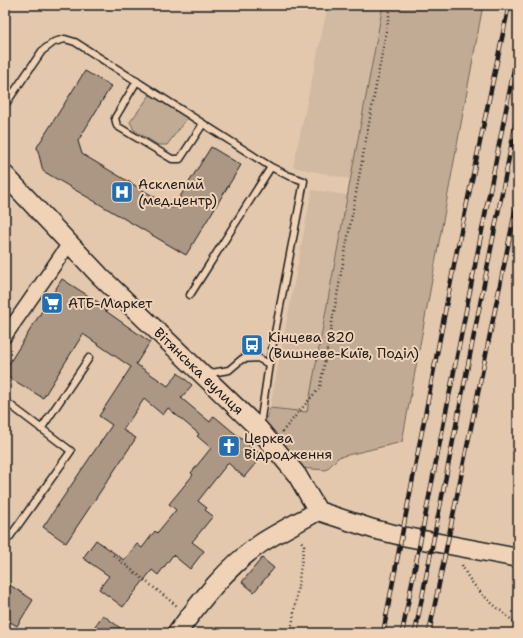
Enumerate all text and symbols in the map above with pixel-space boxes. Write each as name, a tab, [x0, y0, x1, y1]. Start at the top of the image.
place label: Асклепий (мед.центр)	[138, 175, 217, 209]
hospital icon: Асклепий (мед.центр)	[109, 179, 135, 205]
supermarket icon: АТБ-Маркет	[39, 290, 65, 316]
place label: АТБ-Маркет	[68, 294, 153, 312]
street label: Вітянська вулиця	[150, 324, 248, 418]
place label: Кінцева 820 (Вишневе-Київ, Поділ)	[268, 328, 419, 362]
bus stop icon: Кінцева 820 (Вишневе-Київ, Поділ)	[239, 332, 265, 358]
place label: Церква Відродження	[244, 429, 332, 463]
church icon: Церква Відродження	[216, 433, 242, 459]

